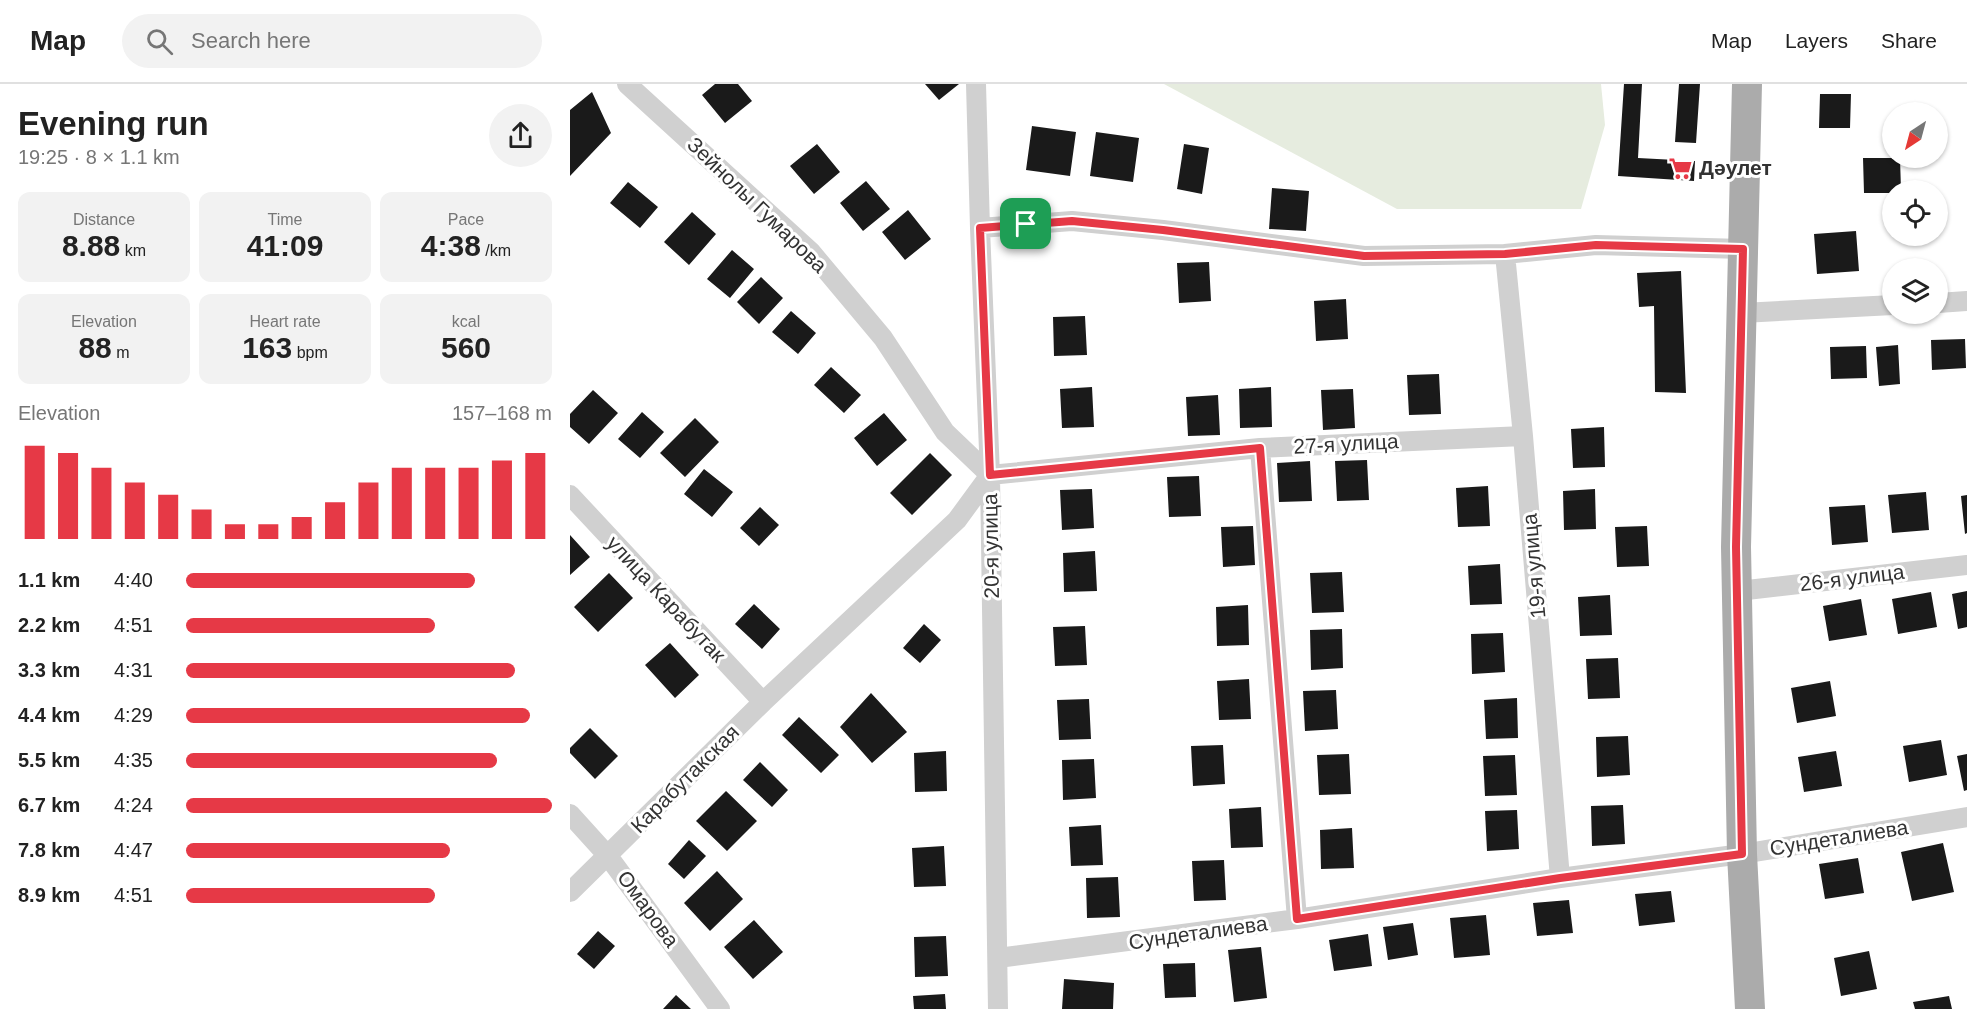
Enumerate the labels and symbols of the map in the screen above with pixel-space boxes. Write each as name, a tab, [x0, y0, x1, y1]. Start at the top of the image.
north arrow	[1882, 102, 1948, 168]
street label: Зейнолы Гумарова	[683, 132, 832, 277]
supermarket icon: Дәулет	[1668, 155, 1694, 181]
place label: Дәулет	[1699, 156, 1772, 179]
pin	[1000, 198, 1051, 249]
street label: 27-я улица	[1293, 429, 1399, 458]
street label: 20-я улица	[978, 493, 1003, 599]
street label: 19-я улица	[1517, 512, 1550, 619]
street label: улица Карабутак	[602, 531, 731, 667]
street label: 26-я улица	[1798, 560, 1906, 595]
street label: Карабутакская	[626, 720, 743, 837]
street label: Сундеталиева	[1768, 815, 1910, 860]
street label: Омарова	[613, 866, 684, 951]
street label: Сундеталиева	[1127, 911, 1269, 954]

